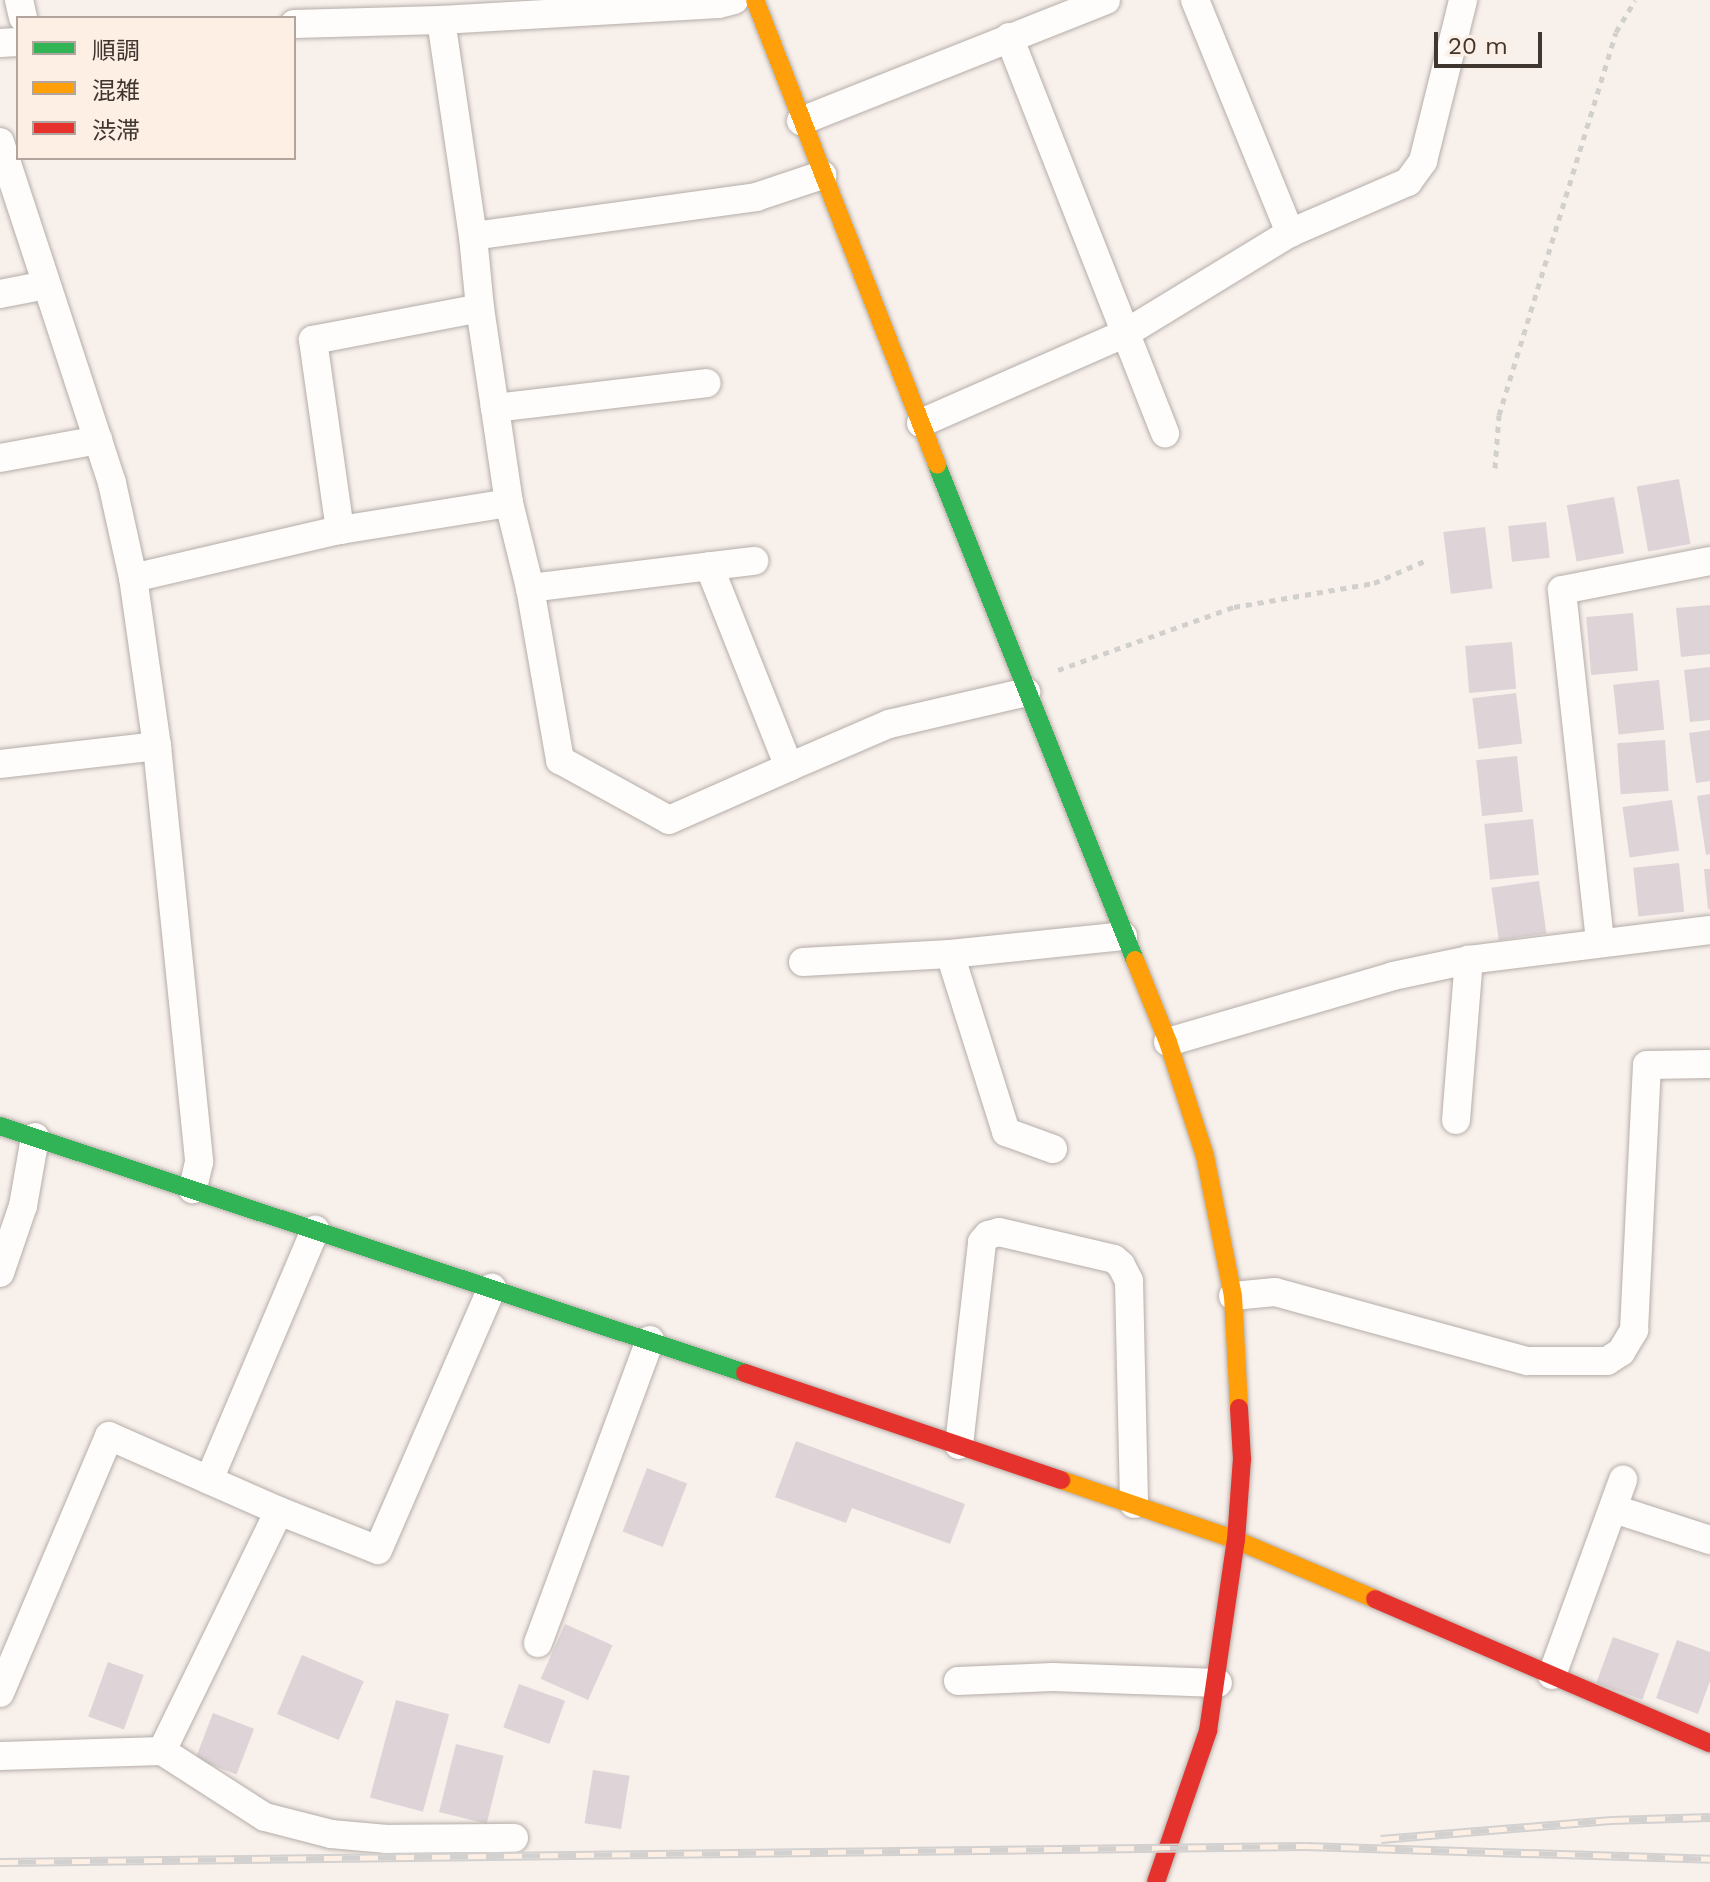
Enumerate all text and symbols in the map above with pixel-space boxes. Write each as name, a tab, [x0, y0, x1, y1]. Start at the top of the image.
legend	[16, 16, 296, 160]
scale bar	[1438, 16, 1546, 66]
text: 20 m	[1448, 32, 1508, 60]
text: 順調	[92, 37, 140, 65]
text: 混雑	[92, 77, 140, 105]
text: 渋滞	[92, 117, 140, 145]

